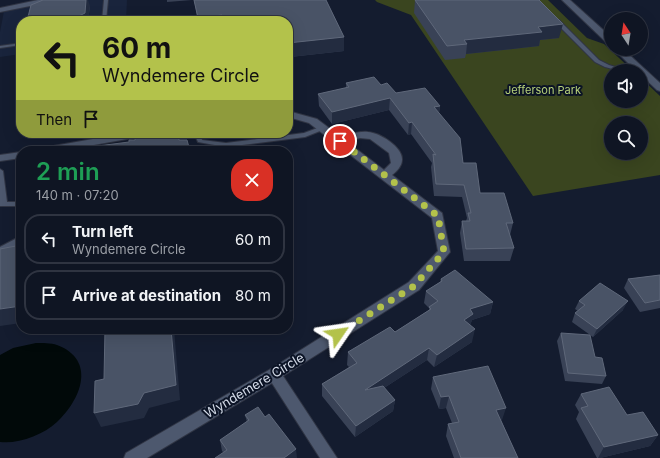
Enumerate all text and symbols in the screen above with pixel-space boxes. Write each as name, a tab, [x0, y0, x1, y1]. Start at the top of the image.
north arrow	[604, 12, 648, 56]
map controls	[604, 12, 648, 160]
text: 60 m	[102, 31, 171, 65]
icon: left	[36, 32, 88, 84]
button: sound	[604, 64, 648, 108]
text: Wyndemere Circle	[102, 65, 259, 86]
park label: Jefferson Park	[505, 83, 581, 97]
icon: arrive	[80, 108, 102, 130]
text: Then	[36, 110, 72, 129]
button: search	[604, 116, 648, 160]
pin	[323, 124, 357, 158]
icon: arrive	[329, 130, 351, 152]
text: 2 min	[36, 157, 100, 186]
button: close	[231, 159, 273, 201]
text: 140 m · 07:20	[36, 187, 119, 203]
text: Turn left	[72, 222, 133, 241]
icon: left	[38, 228, 60, 250]
text: 60 m	[235, 230, 271, 249]
text: Wyndemere Circle	[72, 241, 186, 257]
icon: arrive	[38, 284, 60, 306]
text: Arrive at destination	[72, 286, 221, 305]
text: 80 m	[235, 286, 271, 305]
position arrow	[317, 313, 359, 355]
street label: Wyndemere Circle	[201, 349, 307, 421]

